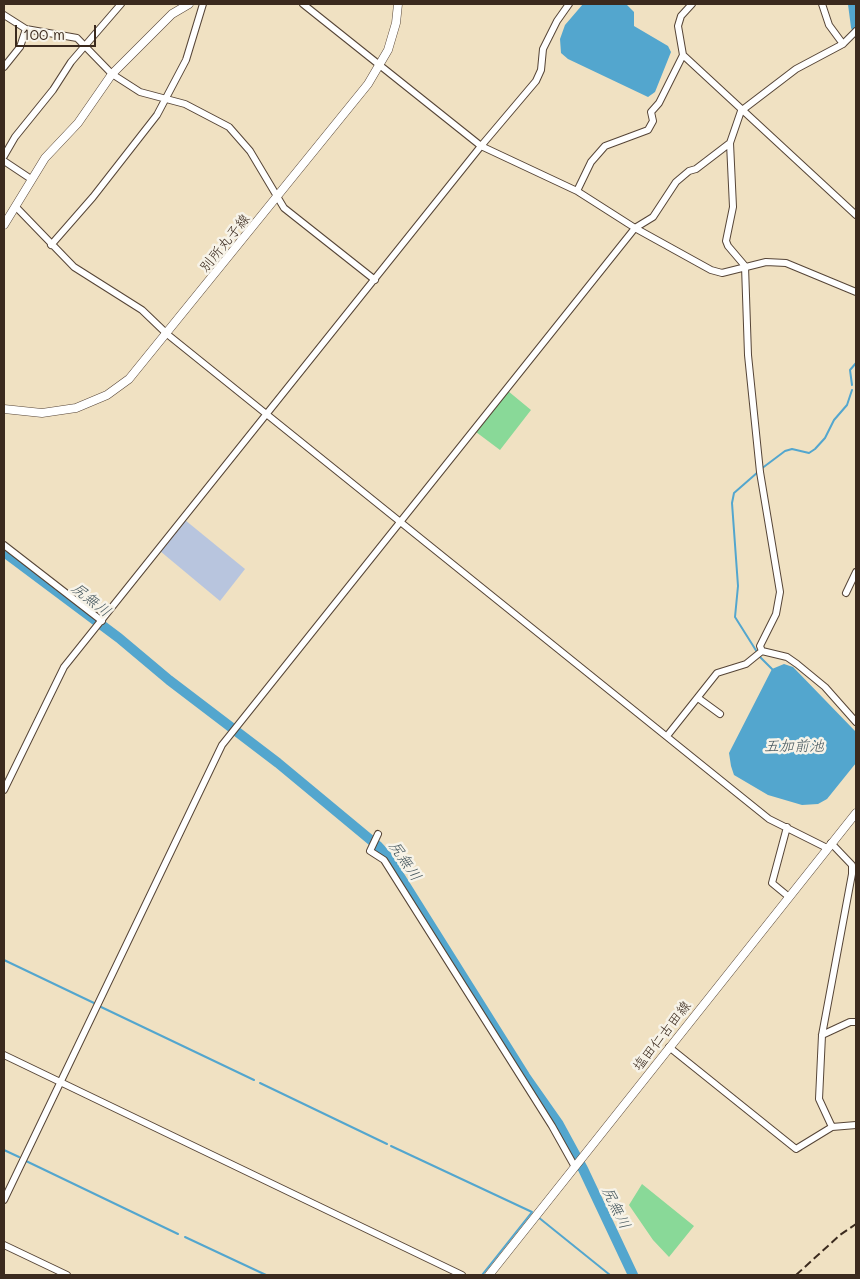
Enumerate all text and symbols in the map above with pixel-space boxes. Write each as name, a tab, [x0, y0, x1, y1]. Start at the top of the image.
scale bar	[18, 15, 99, 47]
text: 100 m	[23, 24, 65, 44]
street label: 別所丸子線	[196, 211, 254, 275]
water label: 尻無川	[68, 579, 114, 621]
water label: 五加前池	[764, 737, 824, 755]
water label: 尻無川	[385, 837, 425, 885]
street label: 塩田仁古田線	[630, 998, 694, 1074]
water label: 尻無川	[598, 1184, 634, 1232]

